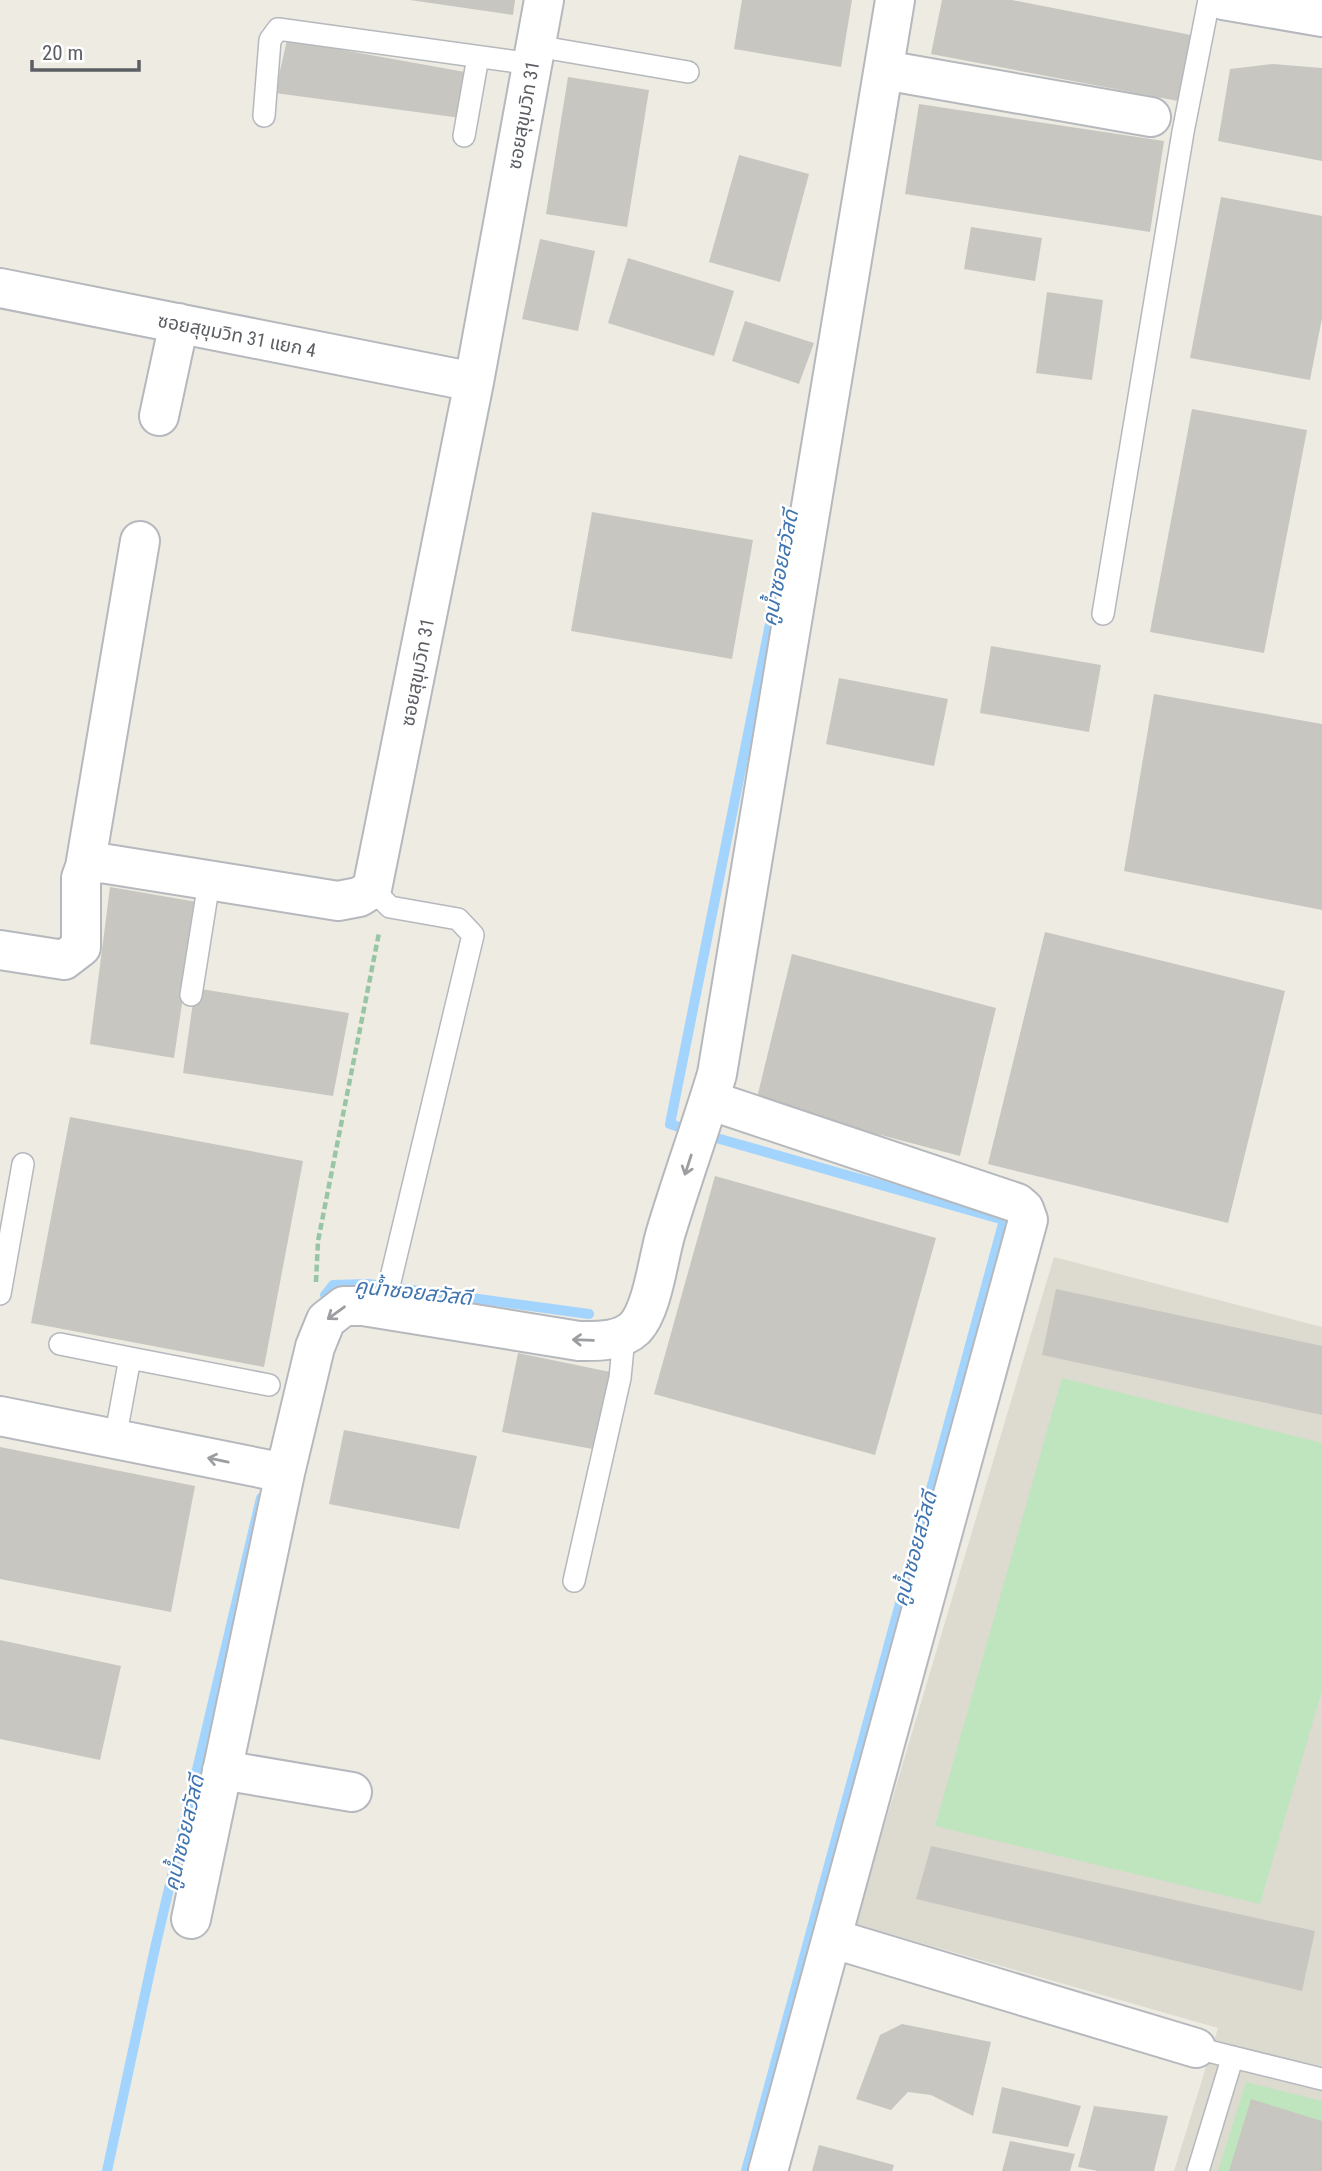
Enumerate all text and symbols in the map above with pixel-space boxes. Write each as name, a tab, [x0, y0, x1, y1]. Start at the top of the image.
scale bar	[32, 28, 138, 72]
text: 20 m	[42, 41, 83, 65]
street label: ซอยสุขุมวิท 31	[503, 59, 544, 171]
street label: ซอยสุขุมวิท 31 แยก 4	[156, 309, 318, 362]
water label: คูน้ำซอยสวัสดี	[754, 504, 805, 628]
street label: ซอยสุขุมวิท 31	[396, 616, 439, 728]
one-way arrow	[681, 1154, 693, 1176]
water label: คูน้ำซอยสวัสดี	[353, 1271, 476, 1311]
one-way arrow	[327, 1306, 346, 1320]
one-way arrow	[571, 1334, 594, 1347]
one-way arrow	[207, 1452, 230, 1466]
water label: คูน้ำซอยสวัสดี	[885, 1485, 944, 1609]
water label: คูน้ำซอยสวัสดี	[156, 1769, 211, 1893]

